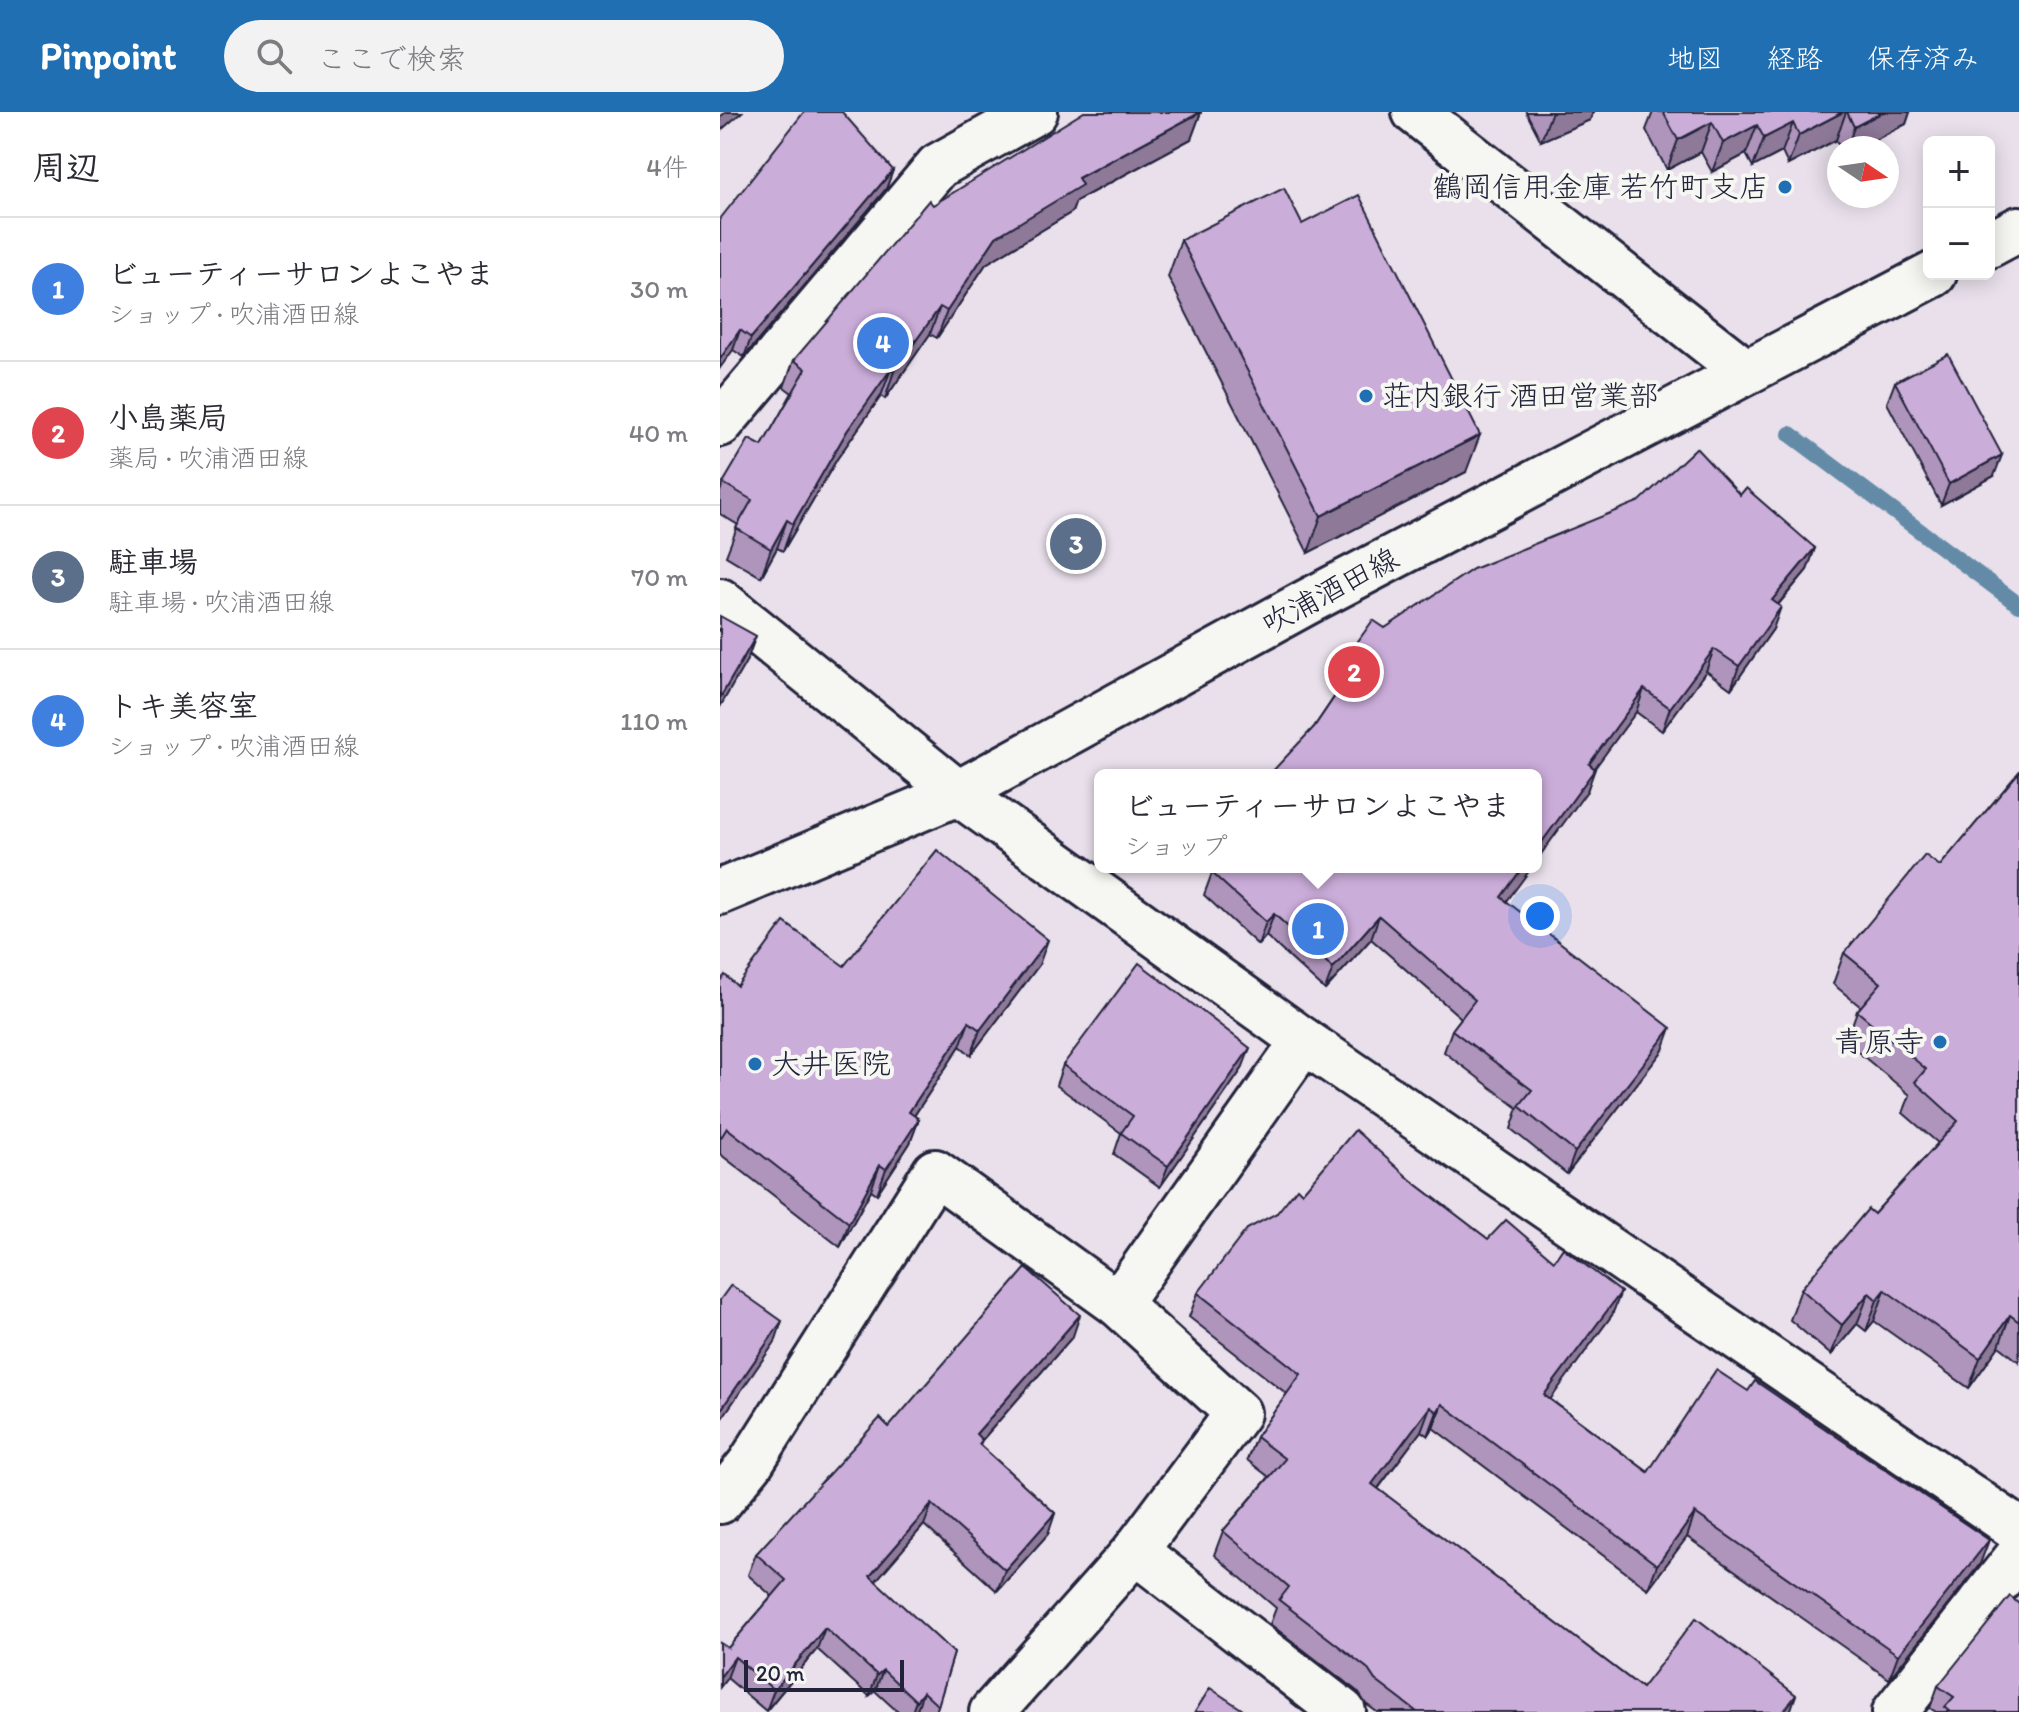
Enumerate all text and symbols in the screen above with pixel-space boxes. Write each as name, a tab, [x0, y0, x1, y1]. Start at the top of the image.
search box	[224, 20, 784, 92]
text: Pinpoint	[40, 33, 176, 79]
icon: search	[252, 34, 296, 78]
text: ここで検索	[316, 40, 466, 77]
text: 地図	[1667, 41, 1723, 75]
text: 経路	[1767, 41, 1823, 75]
text: 保存済み	[1867, 41, 1979, 75]
north arrow	[1827, 136, 1899, 208]
map controls	[1923, 136, 1995, 280]
button: +	[1923, 136, 1995, 208]
text: 周辺	[32, 147, 100, 188]
text: 4件	[646, 151, 688, 183]
place label: 鶴岡信用金庫 若竹町支店	[1432, 168, 1769, 205]
marker: 鶴岡信用金庫 若竹町支店	[1776, 178, 1794, 196]
button: −	[1923, 208, 1995, 280]
text: ビューティーサロンよこやま	[108, 255, 495, 292]
text: 1	[52, 273, 64, 305]
text: 30 m	[630, 273, 688, 305]
text: ショップ · 吹浦酒田線	[108, 298, 359, 330]
pin: 4	[857, 313, 909, 373]
place label: 荘内銀行 酒田営業部	[1382, 377, 1659, 414]
marker: 荘内銀行 酒田営業部	[1357, 387, 1375, 405]
text: 小島薬局	[108, 399, 228, 436]
text: 2	[51, 417, 65, 449]
text: 40 m	[629, 417, 688, 449]
text: 薬局 · 吹浦酒田線	[108, 442, 308, 474]
pin: 3	[1050, 514, 1102, 574]
street label: 吹浦酒田線	[1255, 539, 1405, 642]
text: 駐車場	[108, 543, 198, 580]
text: 3	[51, 561, 65, 593]
text: 70 m	[631, 561, 688, 593]
text: 駐車場 · 吹浦酒田線	[108, 586, 334, 618]
pin: 2	[1328, 642, 1380, 702]
text: トキ美容室	[108, 687, 258, 724]
text: 4	[50, 705, 66, 737]
text: 110 m	[620, 705, 688, 737]
text: ショップ · 吹浦酒田線	[108, 730, 359, 762]
popup	[1094, 769, 1542, 873]
text: ビューティーサロンよこやま	[1125, 787, 1512, 824]
text: ショップ	[1125, 830, 1227, 862]
your location	[1520, 896, 1560, 936]
pin: 1	[1292, 899, 1344, 959]
place label: 青原寺	[1834, 1023, 1924, 1060]
marker: 青原寺	[1931, 1033, 1949, 1051]
place label: 大井医院	[771, 1045, 891, 1082]
marker: 大井医院	[746, 1055, 764, 1073]
scale bar	[744, 1656, 904, 1692]
text: 20 m	[756, 1660, 805, 1687]

